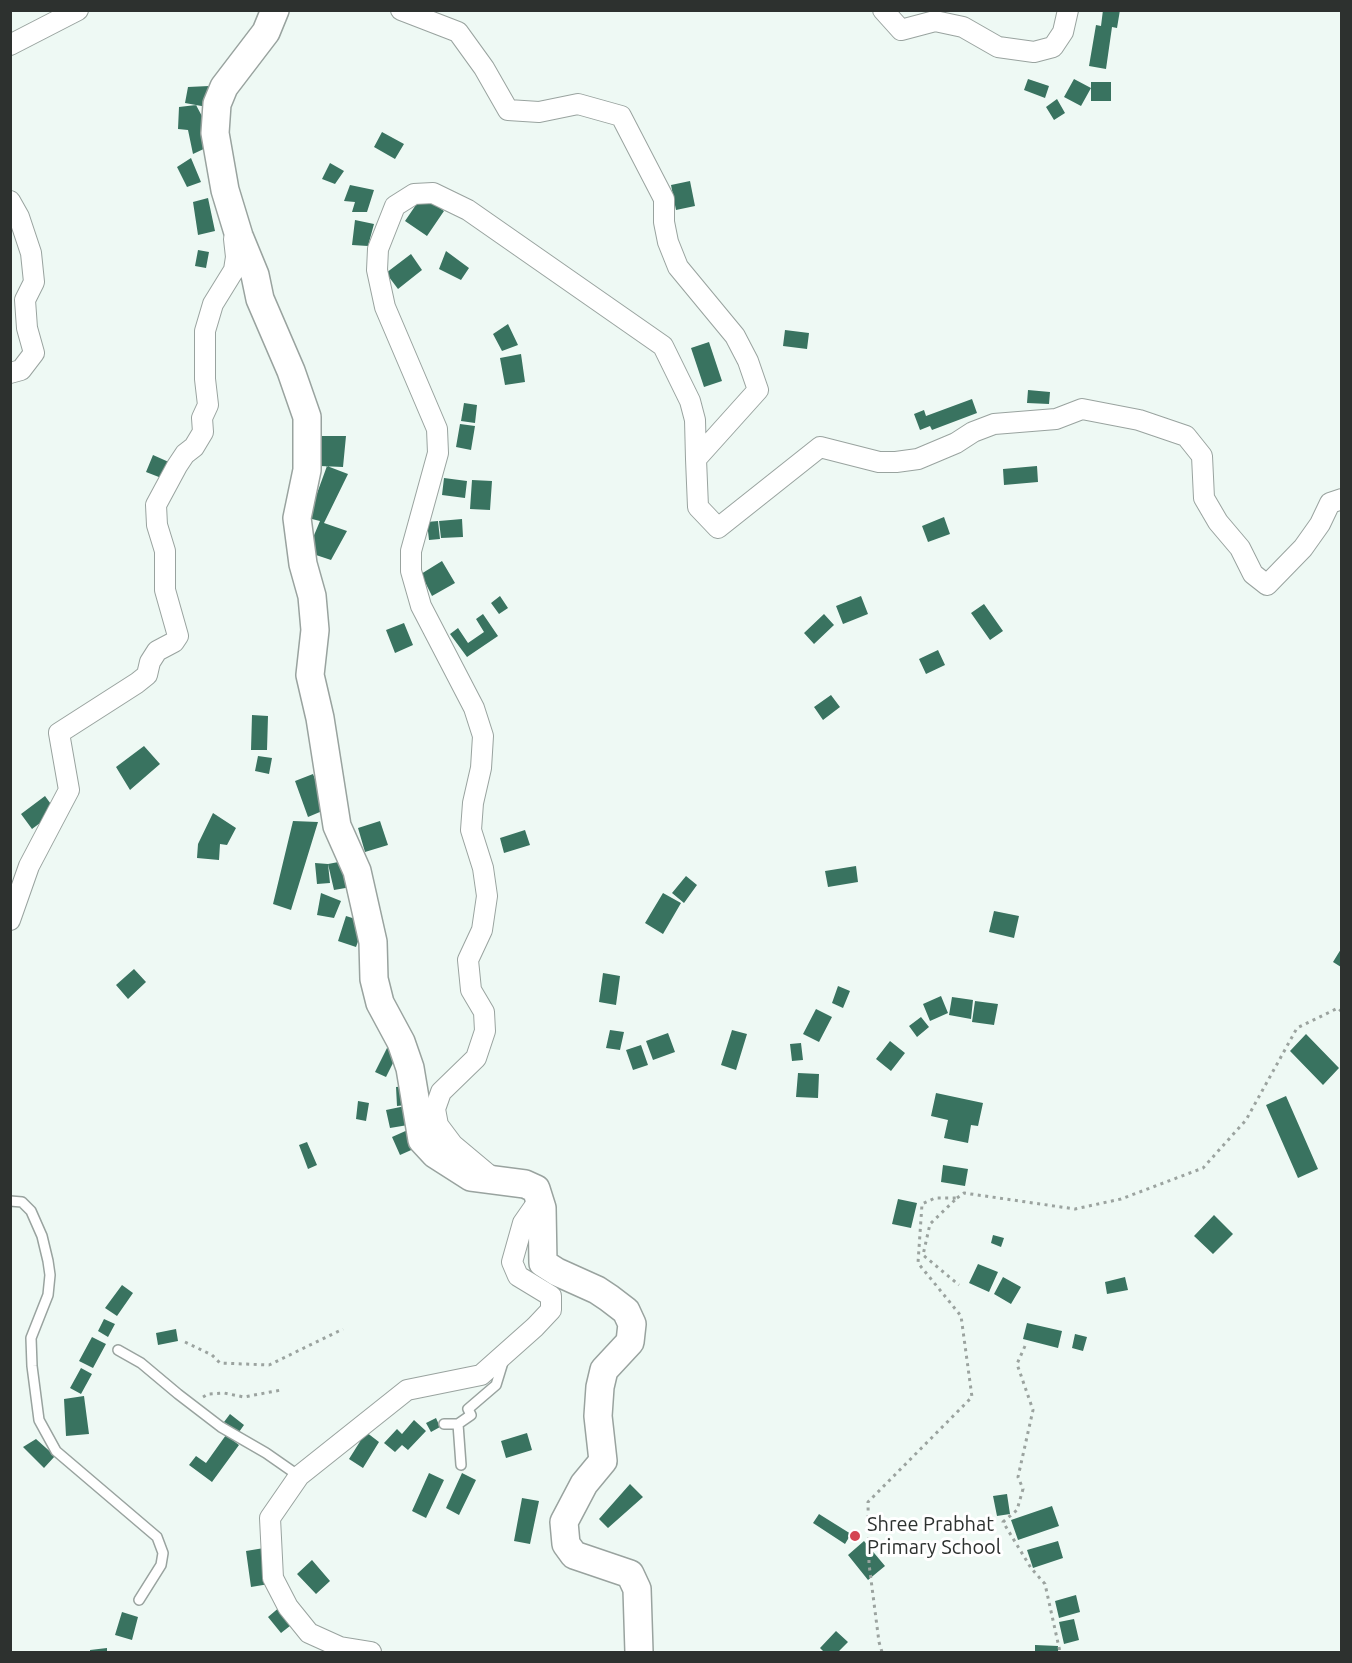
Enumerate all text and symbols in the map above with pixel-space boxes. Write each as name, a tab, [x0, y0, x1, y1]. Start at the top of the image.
place label: Shree Prabhat Primary School	[867, 1512, 1001, 1559]
marker: Shree Prabhat Primary School	[848, 1529, 862, 1543]

